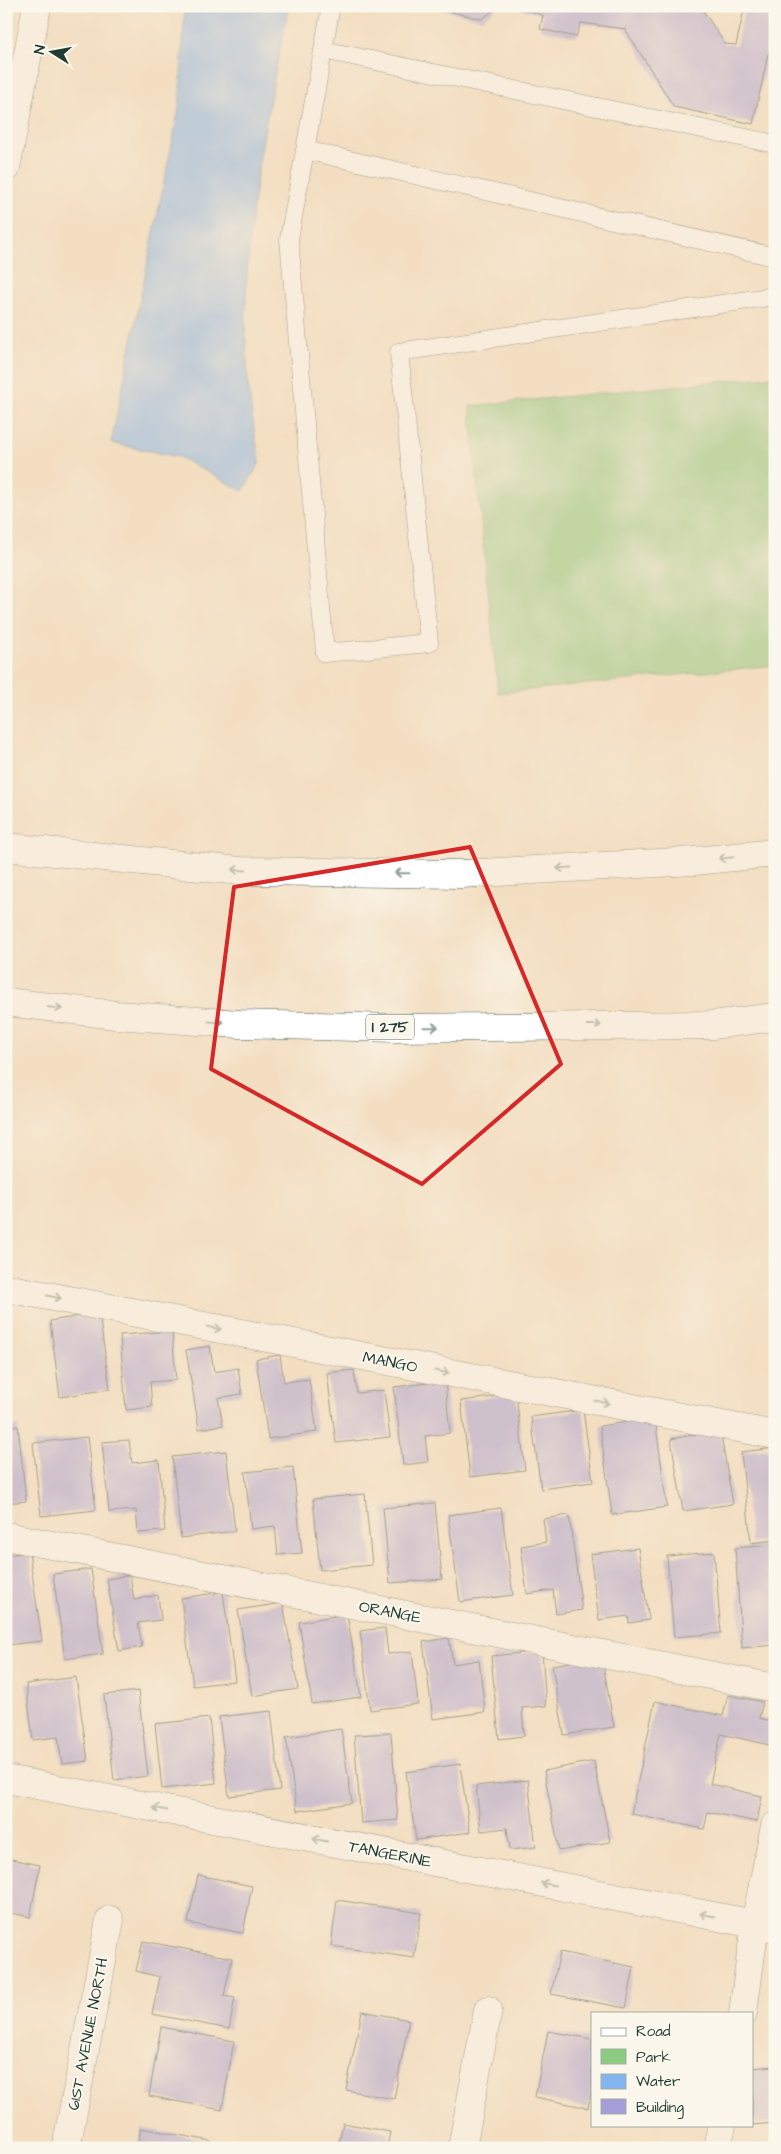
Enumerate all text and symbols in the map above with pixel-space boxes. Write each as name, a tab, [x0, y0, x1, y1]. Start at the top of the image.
north arrow	[28, 28, 78, 78]
text: N	[30, 43, 51, 56]
one-way arrow	[719, 853, 735, 863]
one-way arrow	[556, 864, 572, 873]
one-way arrow	[232, 866, 248, 875]
one-way arrow	[394, 868, 410, 878]
one-way arrow	[46, 1003, 62, 1013]
road number: I 275	[366, 1014, 414, 1040]
one-way arrow	[208, 1017, 224, 1027]
one-way arrow	[586, 1020, 602, 1030]
one-way arrow	[423, 1022, 439, 1032]
one-way arrow	[46, 1293, 62, 1303]
one-way arrow	[205, 1324, 221, 1333]
street label: MANGO	[361, 1346, 420, 1378]
one-way arrow	[434, 1367, 450, 1377]
one-way arrow	[593, 1398, 609, 1408]
street label: ORANGE	[357, 1595, 424, 1629]
one-way arrow	[152, 1804, 168, 1813]
one-way arrow	[312, 1834, 328, 1844]
street label: TANGERINE	[347, 1835, 434, 1873]
one-way arrow	[540, 1879, 556, 1888]
one-way arrow	[700, 1909, 716, 1919]
street label: 61ST AVENUE NORTH	[62, 1955, 114, 2112]
legend	[591, 2012, 754, 2126]
text: Road	[636, 2021, 671, 2042]
text: Park	[636, 2047, 671, 2068]
text: Water	[636, 2071, 680, 2092]
text: Building	[636, 2097, 684, 2119]

